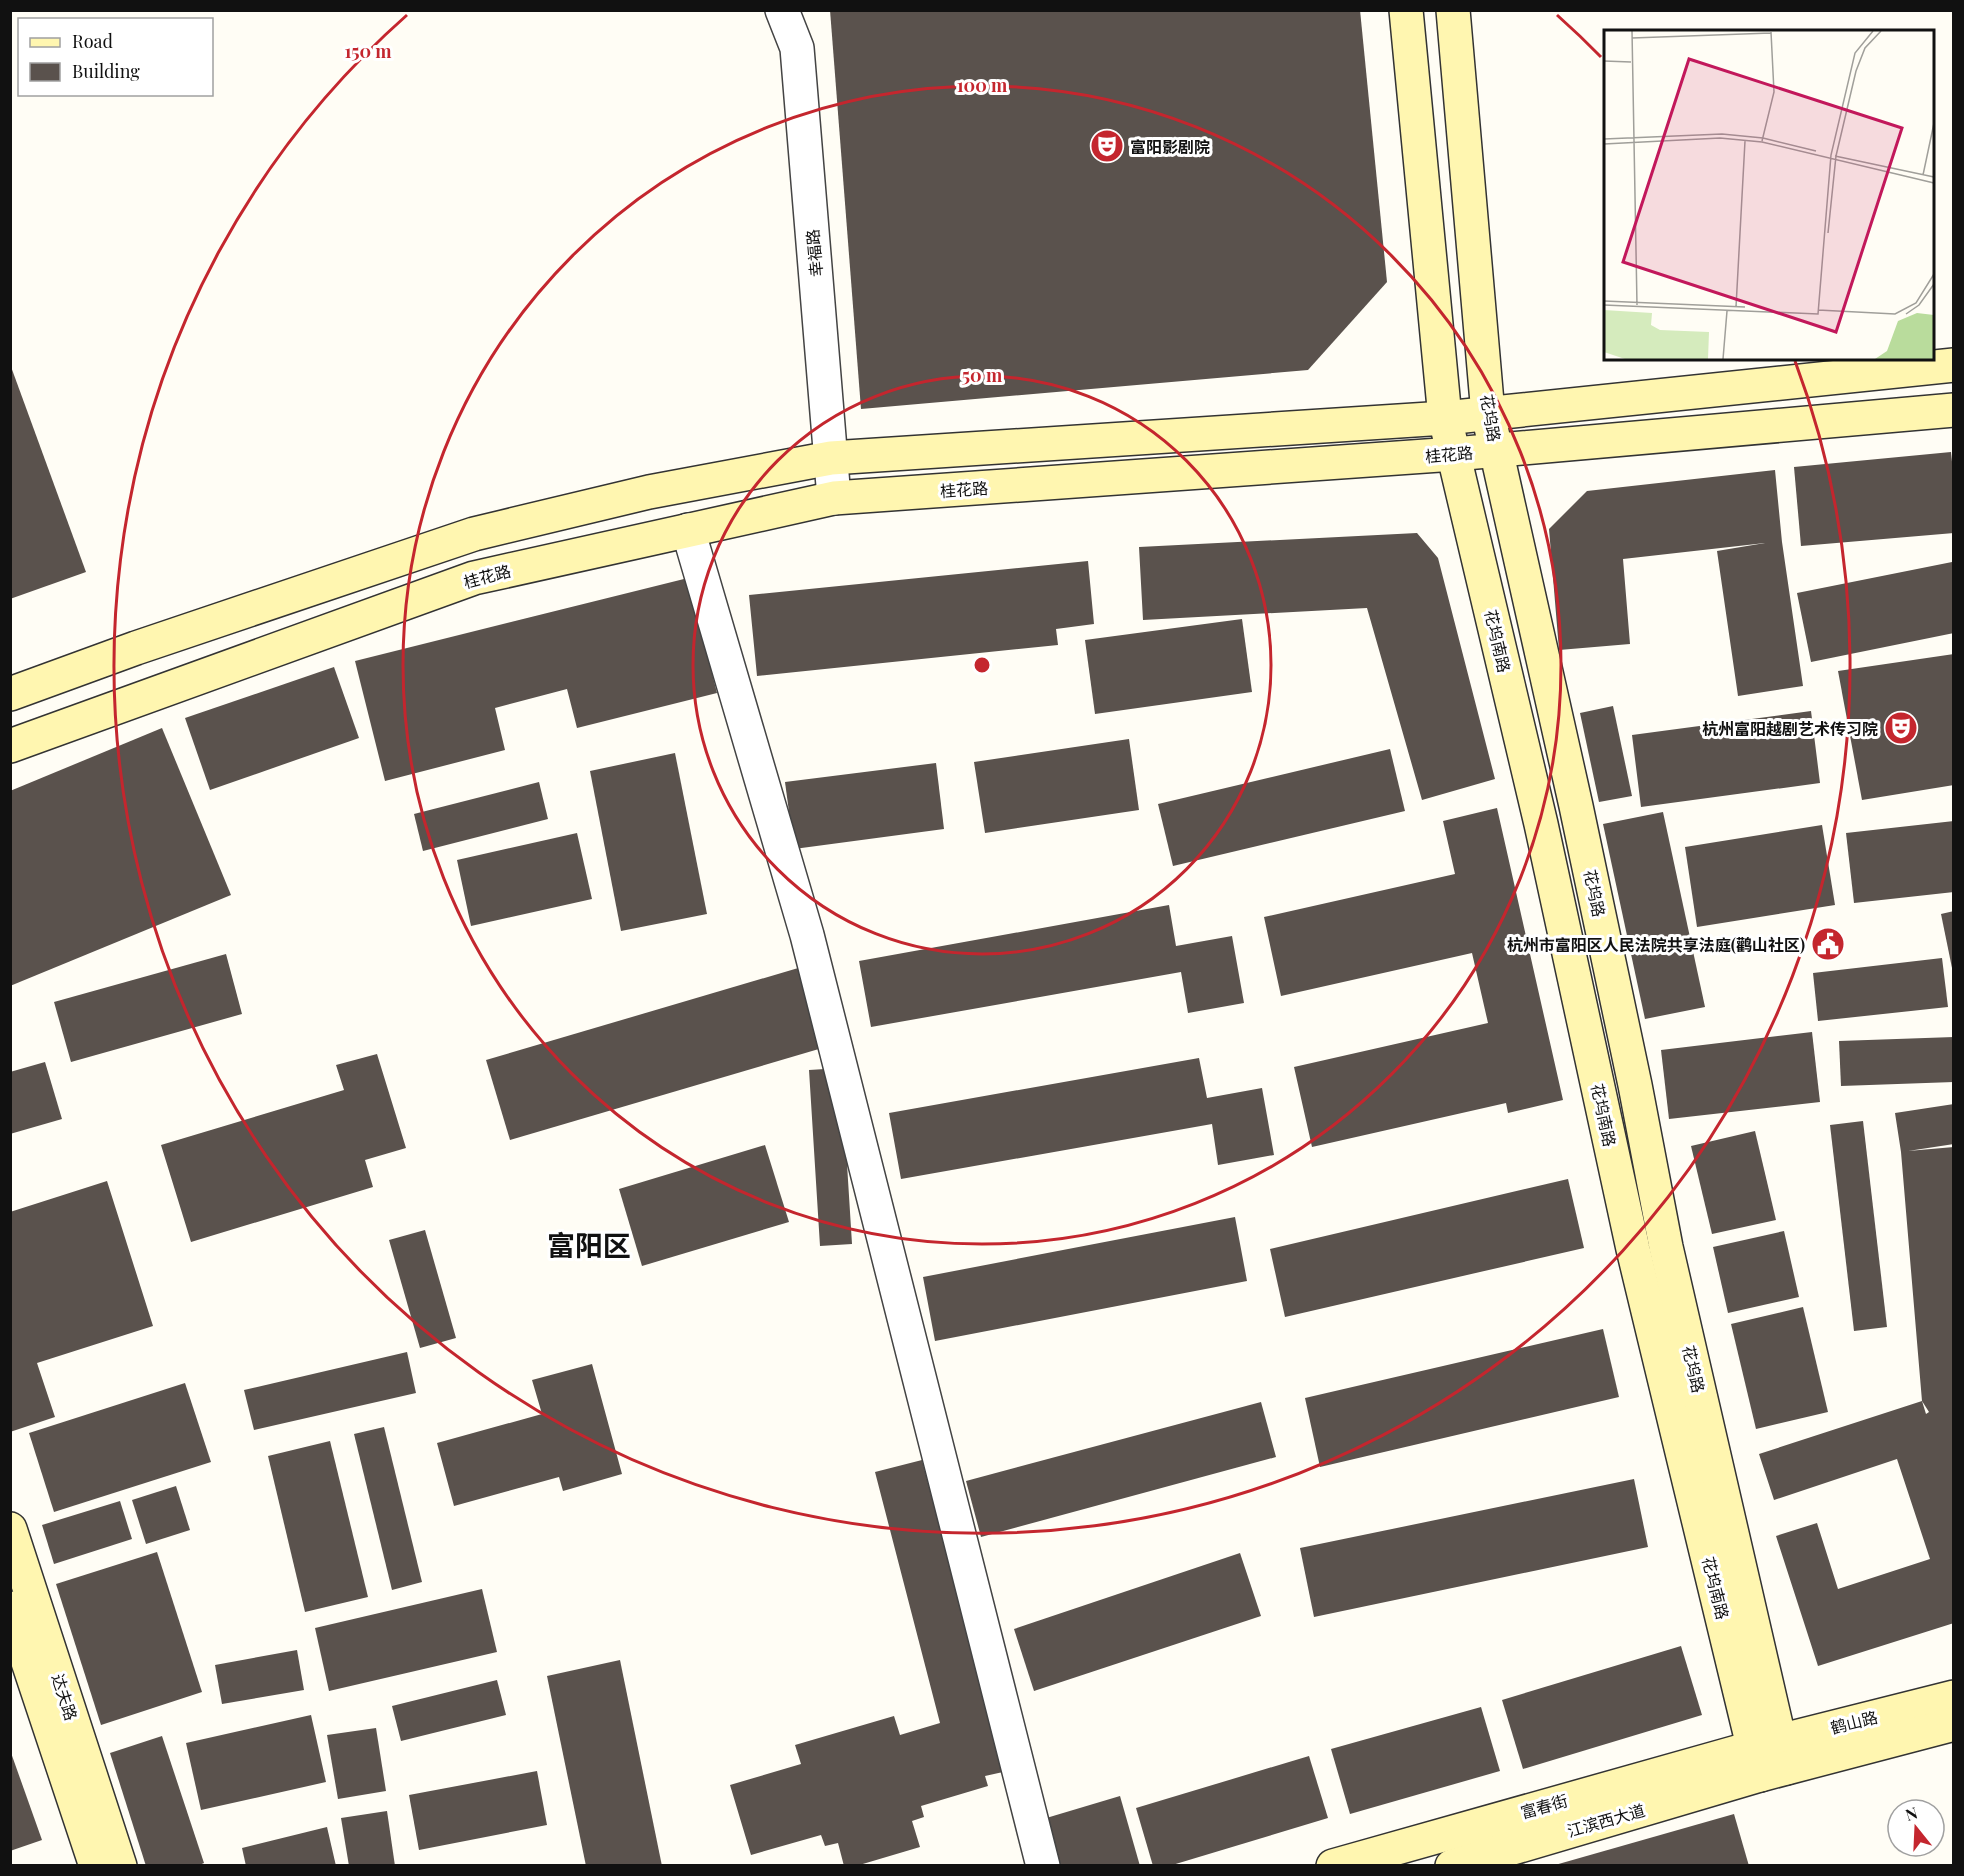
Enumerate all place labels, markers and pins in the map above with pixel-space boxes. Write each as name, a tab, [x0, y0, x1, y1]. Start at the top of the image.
theatre icon: 富阳影剧院	[1089, 128, 1125, 164]
place label: 富阳影剧院	[1130, 136, 1210, 157]
centre of rings	[972, 655, 992, 675]
theatre icon: 杭州富阳越剧艺术传习院	[1883, 710, 1919, 746]
place label: 杭州富阳越剧艺术传习院	[1702, 718, 1878, 739]
public building icon: 杭州市富阳区人民法院共享法庭(鹳山社区)	[1810, 926, 1846, 962]
place label: 杭州市富阳区人民法院共享法庭(鹳山社区)	[1507, 934, 1805, 955]

